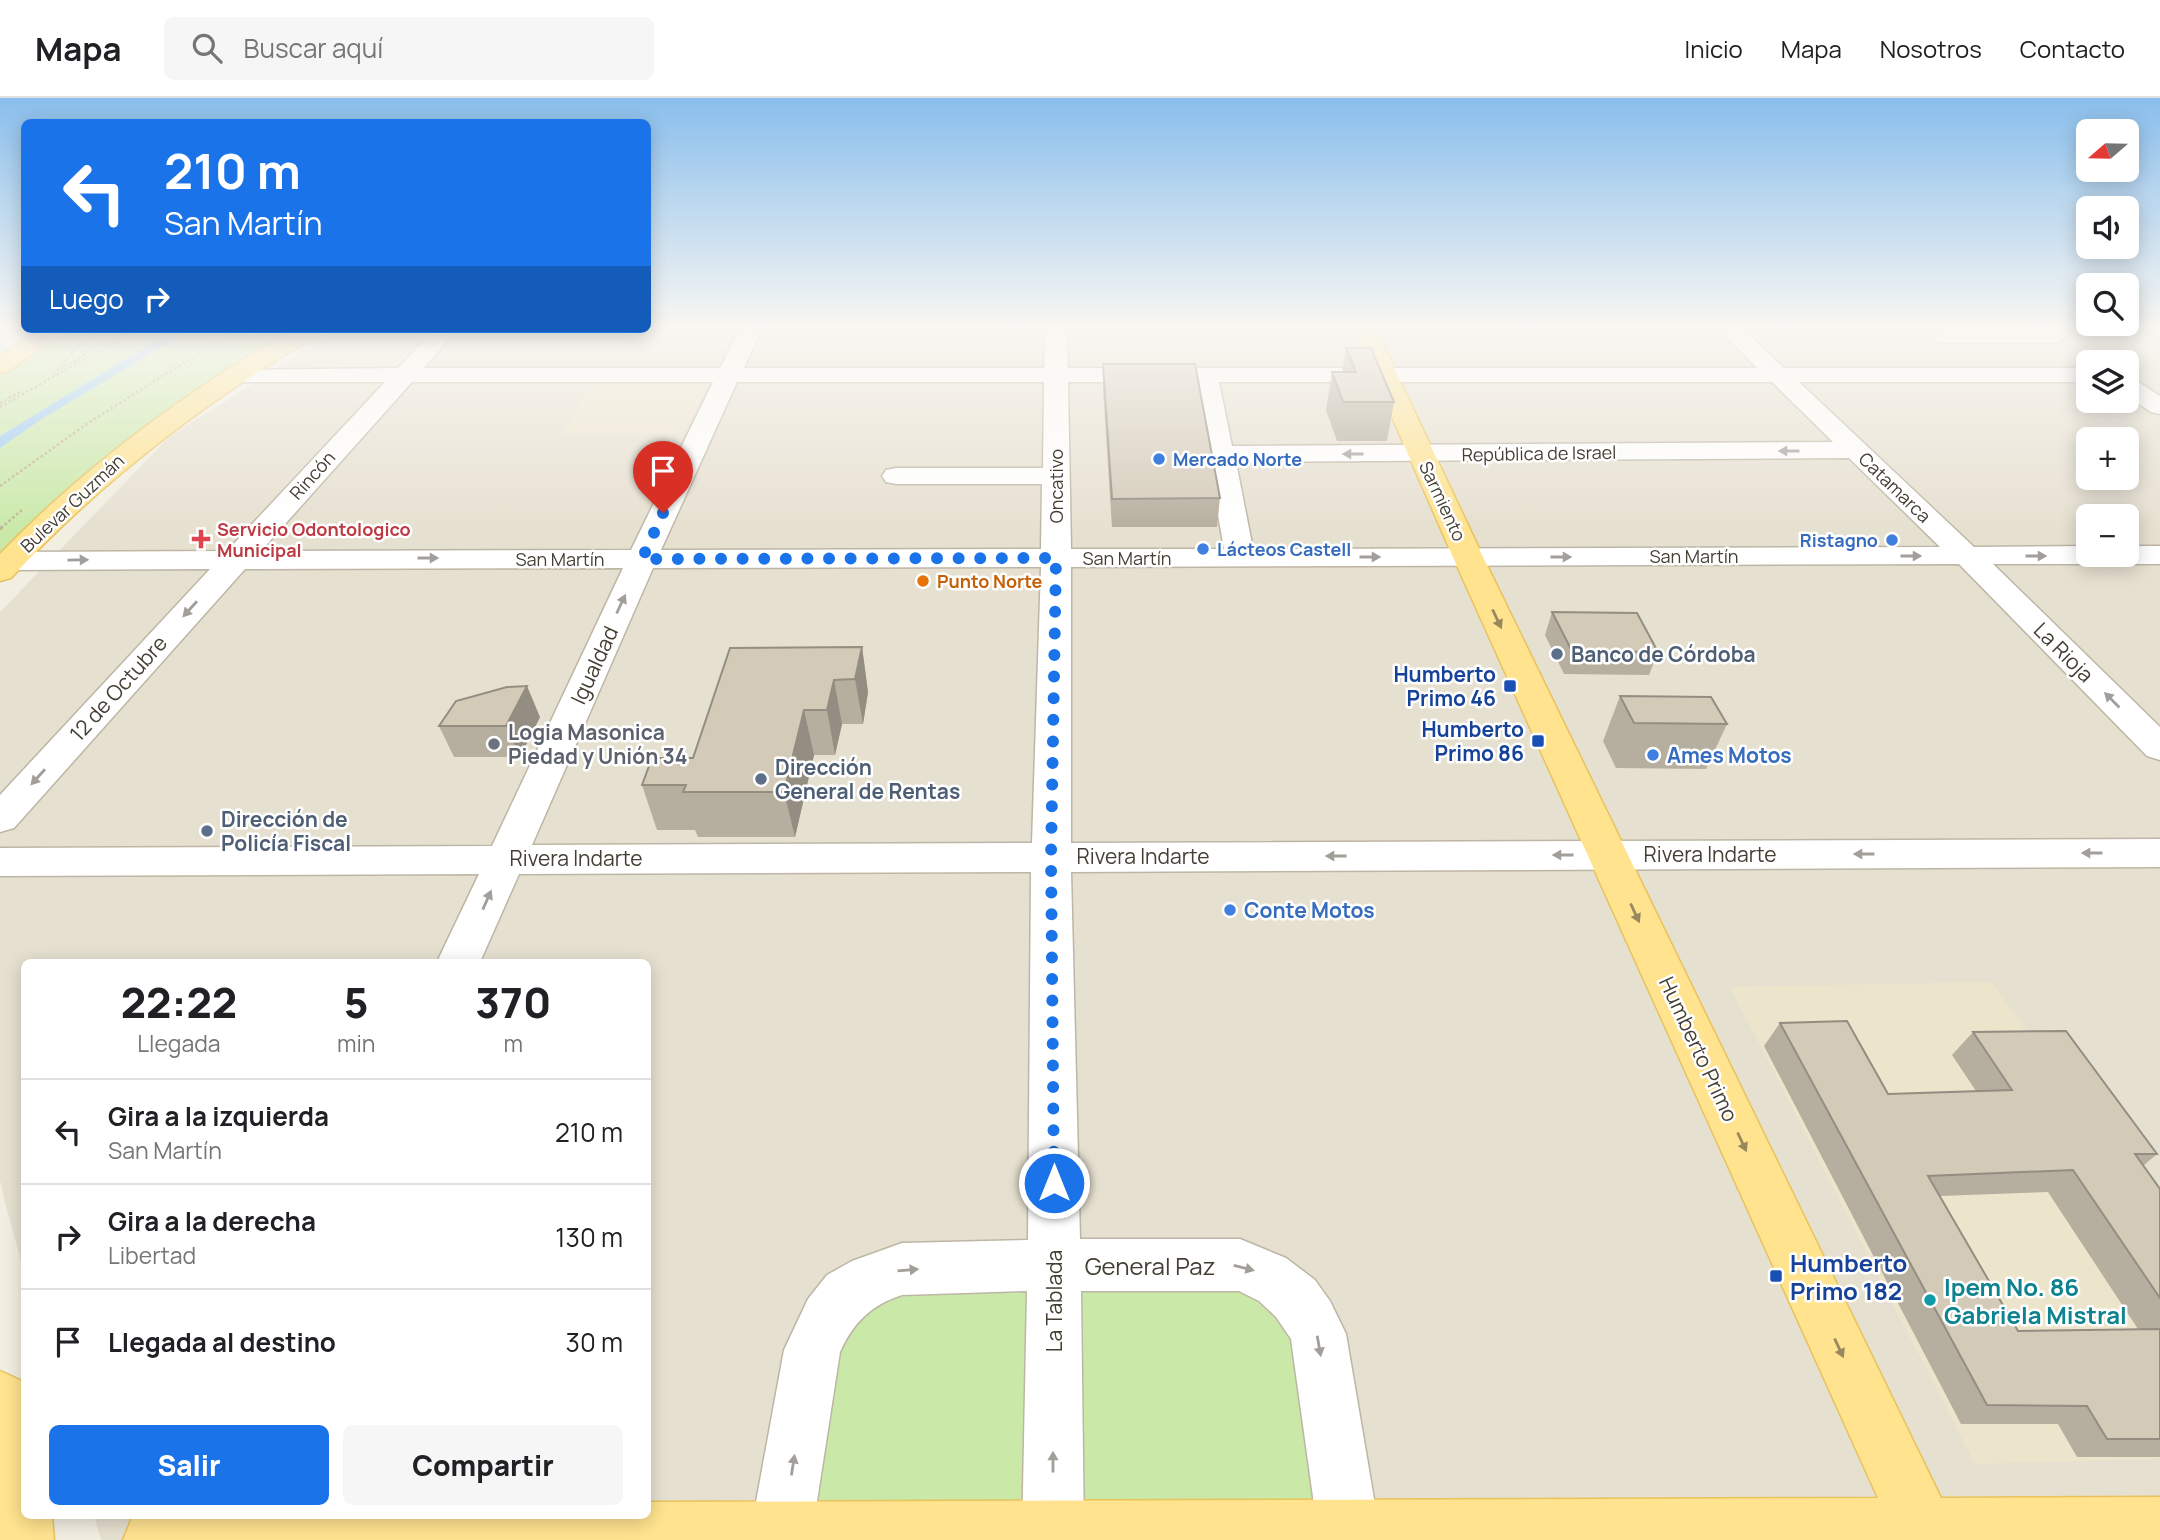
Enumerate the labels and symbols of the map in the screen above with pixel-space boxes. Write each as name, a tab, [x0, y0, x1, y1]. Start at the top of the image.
north arrow	[2076, 119, 2138, 182]
street label: República de Israel	[1461, 440, 1617, 466]
pin	[633, 441, 693, 513]
one-way arrow	[1777, 445, 1799, 457]
street label: Rincón	[284, 446, 340, 504]
place label: Mercado Norte	[1173, 447, 1302, 471]
street label: Catamarca	[1854, 447, 1936, 527]
one-way arrow	[1342, 448, 1364, 460]
street label: Bulevar Guzmán	[15, 449, 129, 557]
street label: Oncativo	[1044, 449, 1068, 523]
marker: Mercado Norte	[1151, 451, 1167, 467]
street label: Sarmiento	[1414, 457, 1472, 545]
place label: Servicio Odontologico Municipal	[217, 517, 411, 562]
place label: Ristagno	[1800, 528, 1878, 552]
marker: Servicio Odontologico Municipal	[191, 529, 211, 549]
marker: Ristagno	[1884, 532, 1900, 548]
place label: Lácteos Castell	[1217, 537, 1351, 561]
marker: Lácteos Castell	[1195, 541, 1211, 557]
street label: San Martín	[1649, 544, 1739, 568]
street label: San Martín	[1082, 546, 1172, 570]
street label: San Martín	[515, 547, 605, 571]
one-way arrow	[1900, 550, 1922, 562]
one-way arrow	[2025, 550, 2047, 562]
one-way arrow	[1359, 551, 1381, 563]
one-way arrow	[1550, 551, 1572, 563]
one-way arrow	[418, 552, 440, 564]
one-way arrow	[68, 554, 90, 566]
place label: Punto Norte	[937, 569, 1043, 593]
marker: Punto Norte	[915, 573, 931, 589]
one-way arrow	[616, 594, 627, 614]
one-way arrow	[183, 600, 199, 617]
one-way arrow	[1491, 609, 1503, 629]
street label: La Rioja	[2028, 616, 2100, 688]
street label: Igualdad	[564, 621, 624, 709]
street label: 12 de Octubre	[63, 629, 173, 747]
place label: Banco de Córdoba	[1571, 640, 1756, 668]
marker: Banco de Córdoba	[1549, 646, 1565, 662]
place label: Humberto Primo 46	[1393, 660, 1496, 712]
marker: Humberto Primo 46	[1502, 678, 1518, 694]
one-way arrow	[2104, 692, 2120, 709]
place label: Humberto Primo 86	[1421, 715, 1524, 767]
place label: Logia Masonica Piedad y Unión 34	[508, 718, 688, 770]
marker: Humberto Primo 86	[1530, 733, 1546, 749]
marker: Logia Masonica Piedad y Unión 34	[486, 736, 502, 752]
place label: Ames Motos	[1667, 741, 1792, 769]
marker: Ames Motos	[1645, 747, 1661, 763]
place label: Dirección General de Rentas	[775, 753, 960, 805]
one-way arrow	[30, 768, 46, 785]
marker: Dirección General de Rentas	[753, 771, 769, 787]
place label: Dirección de Policía Fiscal	[221, 805, 351, 857]
marker: Dirección de Policía Fiscal	[199, 823, 215, 839]
street label: Rivera Indarte	[1644, 840, 1776, 868]
street label: Rivera Indarte	[1077, 842, 1209, 870]
street label: Rivera Indarte	[510, 844, 642, 872]
one-way arrow	[2081, 847, 2103, 859]
one-way arrow	[1853, 848, 1875, 860]
one-way arrow	[1552, 849, 1574, 861]
one-way arrow	[1325, 850, 1347, 862]
one-way arrow	[481, 890, 493, 910]
place label: Conte Motos	[1244, 896, 1375, 924]
marker: Conte Motos	[1222, 902, 1238, 918]
one-way arrow	[1630, 903, 1641, 924]
street label: Humberto Primo	[1653, 972, 1745, 1126]
one-way arrow	[1736, 1132, 1748, 1152]
position arrow	[1017, 1146, 1091, 1220]
place label: Humberto Primo 182	[1790, 1246, 1907, 1307]
street label: General Paz	[1085, 1249, 1215, 1282]
street label: La Tablada	[1040, 1250, 1068, 1352]
one-way arrow	[1234, 1263, 1256, 1274]
one-way arrow	[897, 1264, 919, 1275]
marker: Humberto Primo 182	[1768, 1268, 1784, 1284]
place label: Ipem No. 86 Gabriela Mistral	[1944, 1270, 2127, 1331]
marker: Ipem No. 86 Gabriela Mistral	[1922, 1292, 1938, 1308]
one-way arrow	[1314, 1335, 1325, 1357]
one-way arrow	[1833, 1338, 1845, 1358]
one-way arrow	[1047, 1451, 1059, 1473]
one-way arrow	[788, 1454, 799, 1476]

